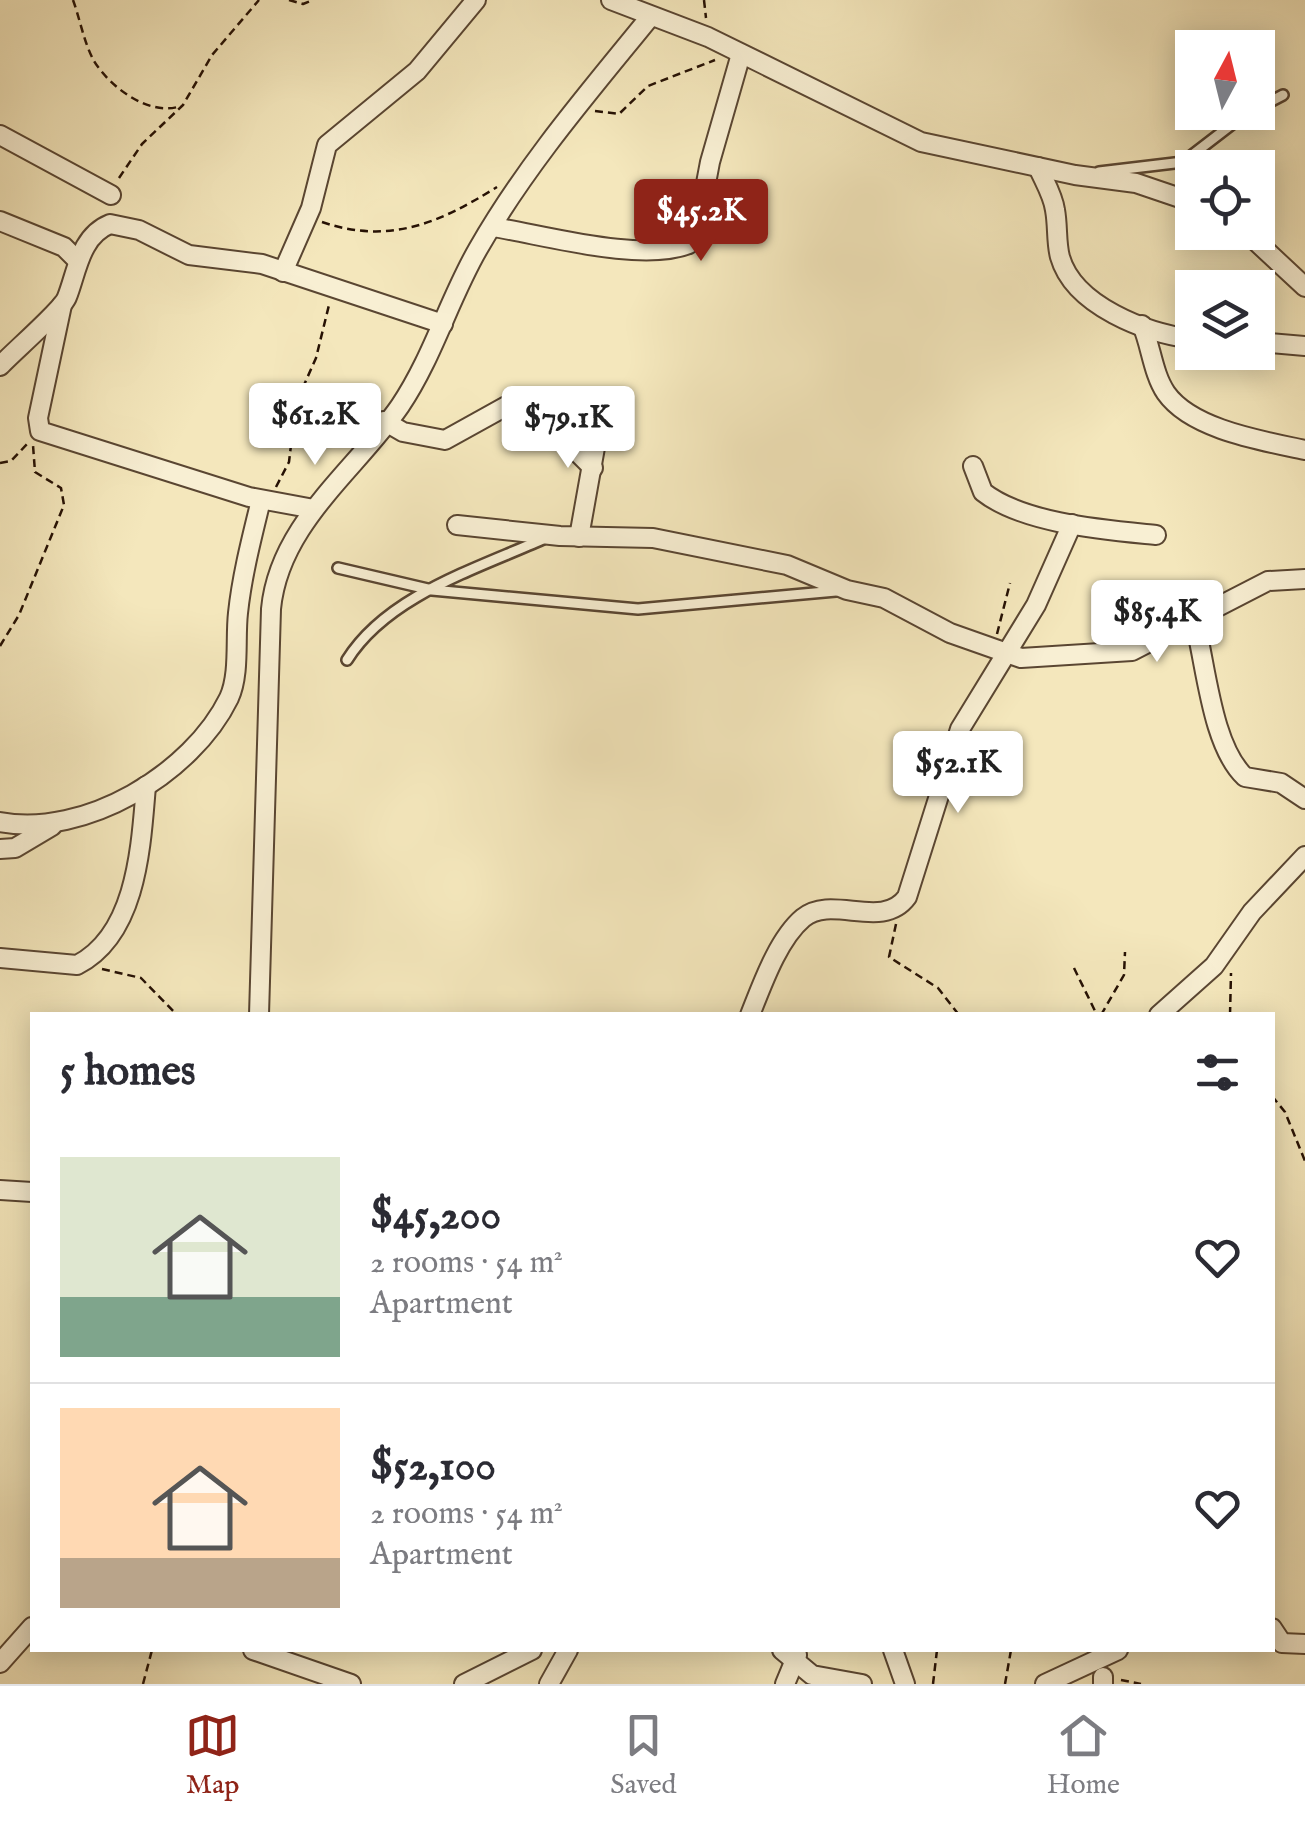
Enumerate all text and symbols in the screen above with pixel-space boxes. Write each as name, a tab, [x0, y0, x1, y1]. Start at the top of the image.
north arrow	[1175, 30, 1275, 130]
map controls	[1175, 30, 1275, 370]
button: locate	[1175, 150, 1275, 250]
pin: $45.2K	[620, 179, 782, 264]
text: $45.2K	[656, 191, 746, 232]
button: layers	[1175, 270, 1275, 370]
pin: $61.2K	[234, 383, 396, 468]
pin: $79.1K	[487, 386, 649, 471]
text: $61.2K	[271, 395, 359, 436]
text: $79.1K	[524, 398, 612, 439]
pin: $85.4K	[1076, 580, 1238, 665]
text: $85.4K	[1113, 592, 1201, 633]
pin: $52.1K	[877, 731, 1039, 816]
text: $52.1K	[915, 743, 1001, 784]
icon: filters	[1190, 1045, 1245, 1100]
text: 5 homes	[60, 1046, 196, 1099]
text: $45,200	[370, 1190, 501, 1243]
icon: home	[140, 1197, 260, 1317]
icon: heart	[1190, 1230, 1245, 1285]
text: 2 rooms · 54 m²	[370, 1243, 563, 1284]
text: Apartment	[370, 1284, 513, 1325]
text: $52,100	[370, 1441, 496, 1494]
icon: home	[140, 1448, 260, 1568]
icon: heart	[1190, 1481, 1245, 1536]
text: 2 rooms · 54 m²	[370, 1494, 563, 1535]
text: Apartment	[370, 1535, 513, 1576]
tab: Map	[185, 1708, 240, 1803]
tab: Saved	[610, 1708, 677, 1803]
tab: Home	[1047, 1708, 1120, 1803]

